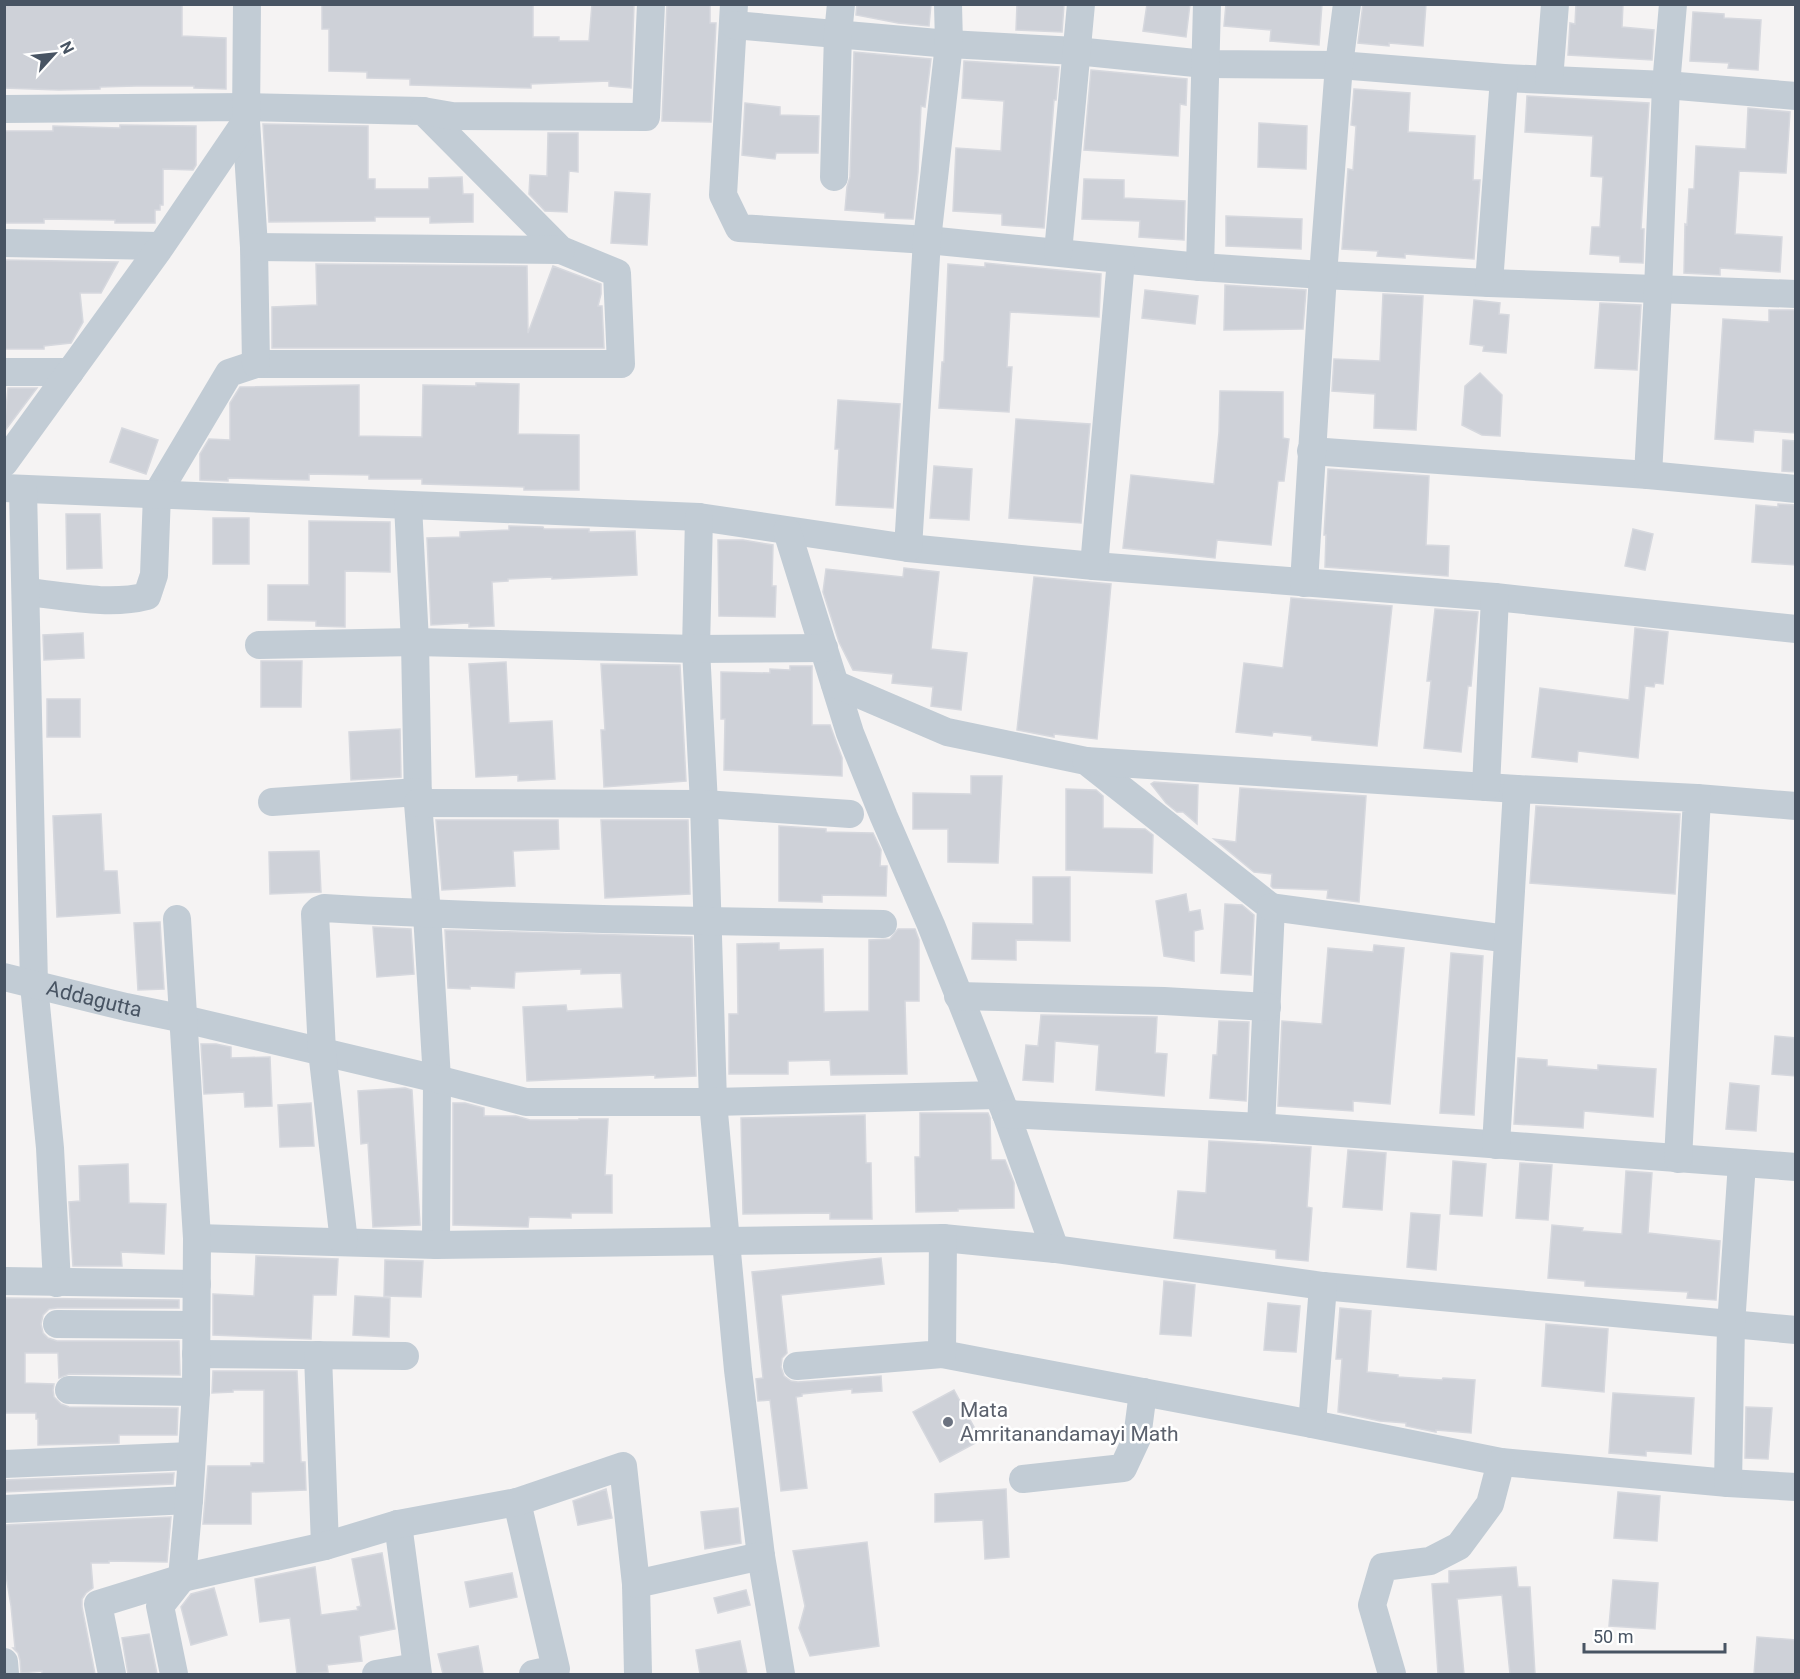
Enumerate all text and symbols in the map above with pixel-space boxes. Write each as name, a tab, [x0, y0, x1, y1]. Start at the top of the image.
north arrow	[24, 24, 84, 84]
text: N	[56, 38, 78, 57]
street label: Addagutta	[44, 976, 144, 1022]
place label: Mata Amritanandamayi Math	[960, 1398, 1179, 1446]
marker: Mata Amritanandamayi Math	[941, 1415, 955, 1429]
scale bar	[1584, 1616, 1725, 1654]
text: 50 m	[1593, 1626, 1633, 1647]

